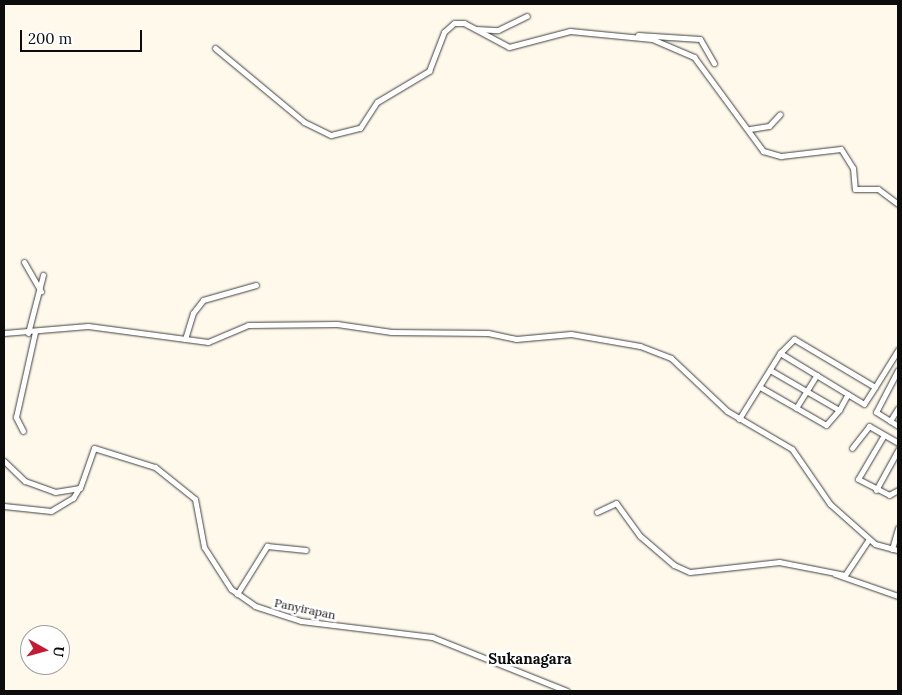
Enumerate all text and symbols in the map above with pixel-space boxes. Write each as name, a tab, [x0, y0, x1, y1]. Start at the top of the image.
scale bar	[22, 20, 145, 52]
text: 200 m	[28, 29, 72, 48]
street label: Panyirapan	[273, 595, 337, 623]
north arrow	[20, 625, 70, 675]
text: U	[49, 645, 68, 658]
district label: Sukanagara	[488, 650, 572, 668]

